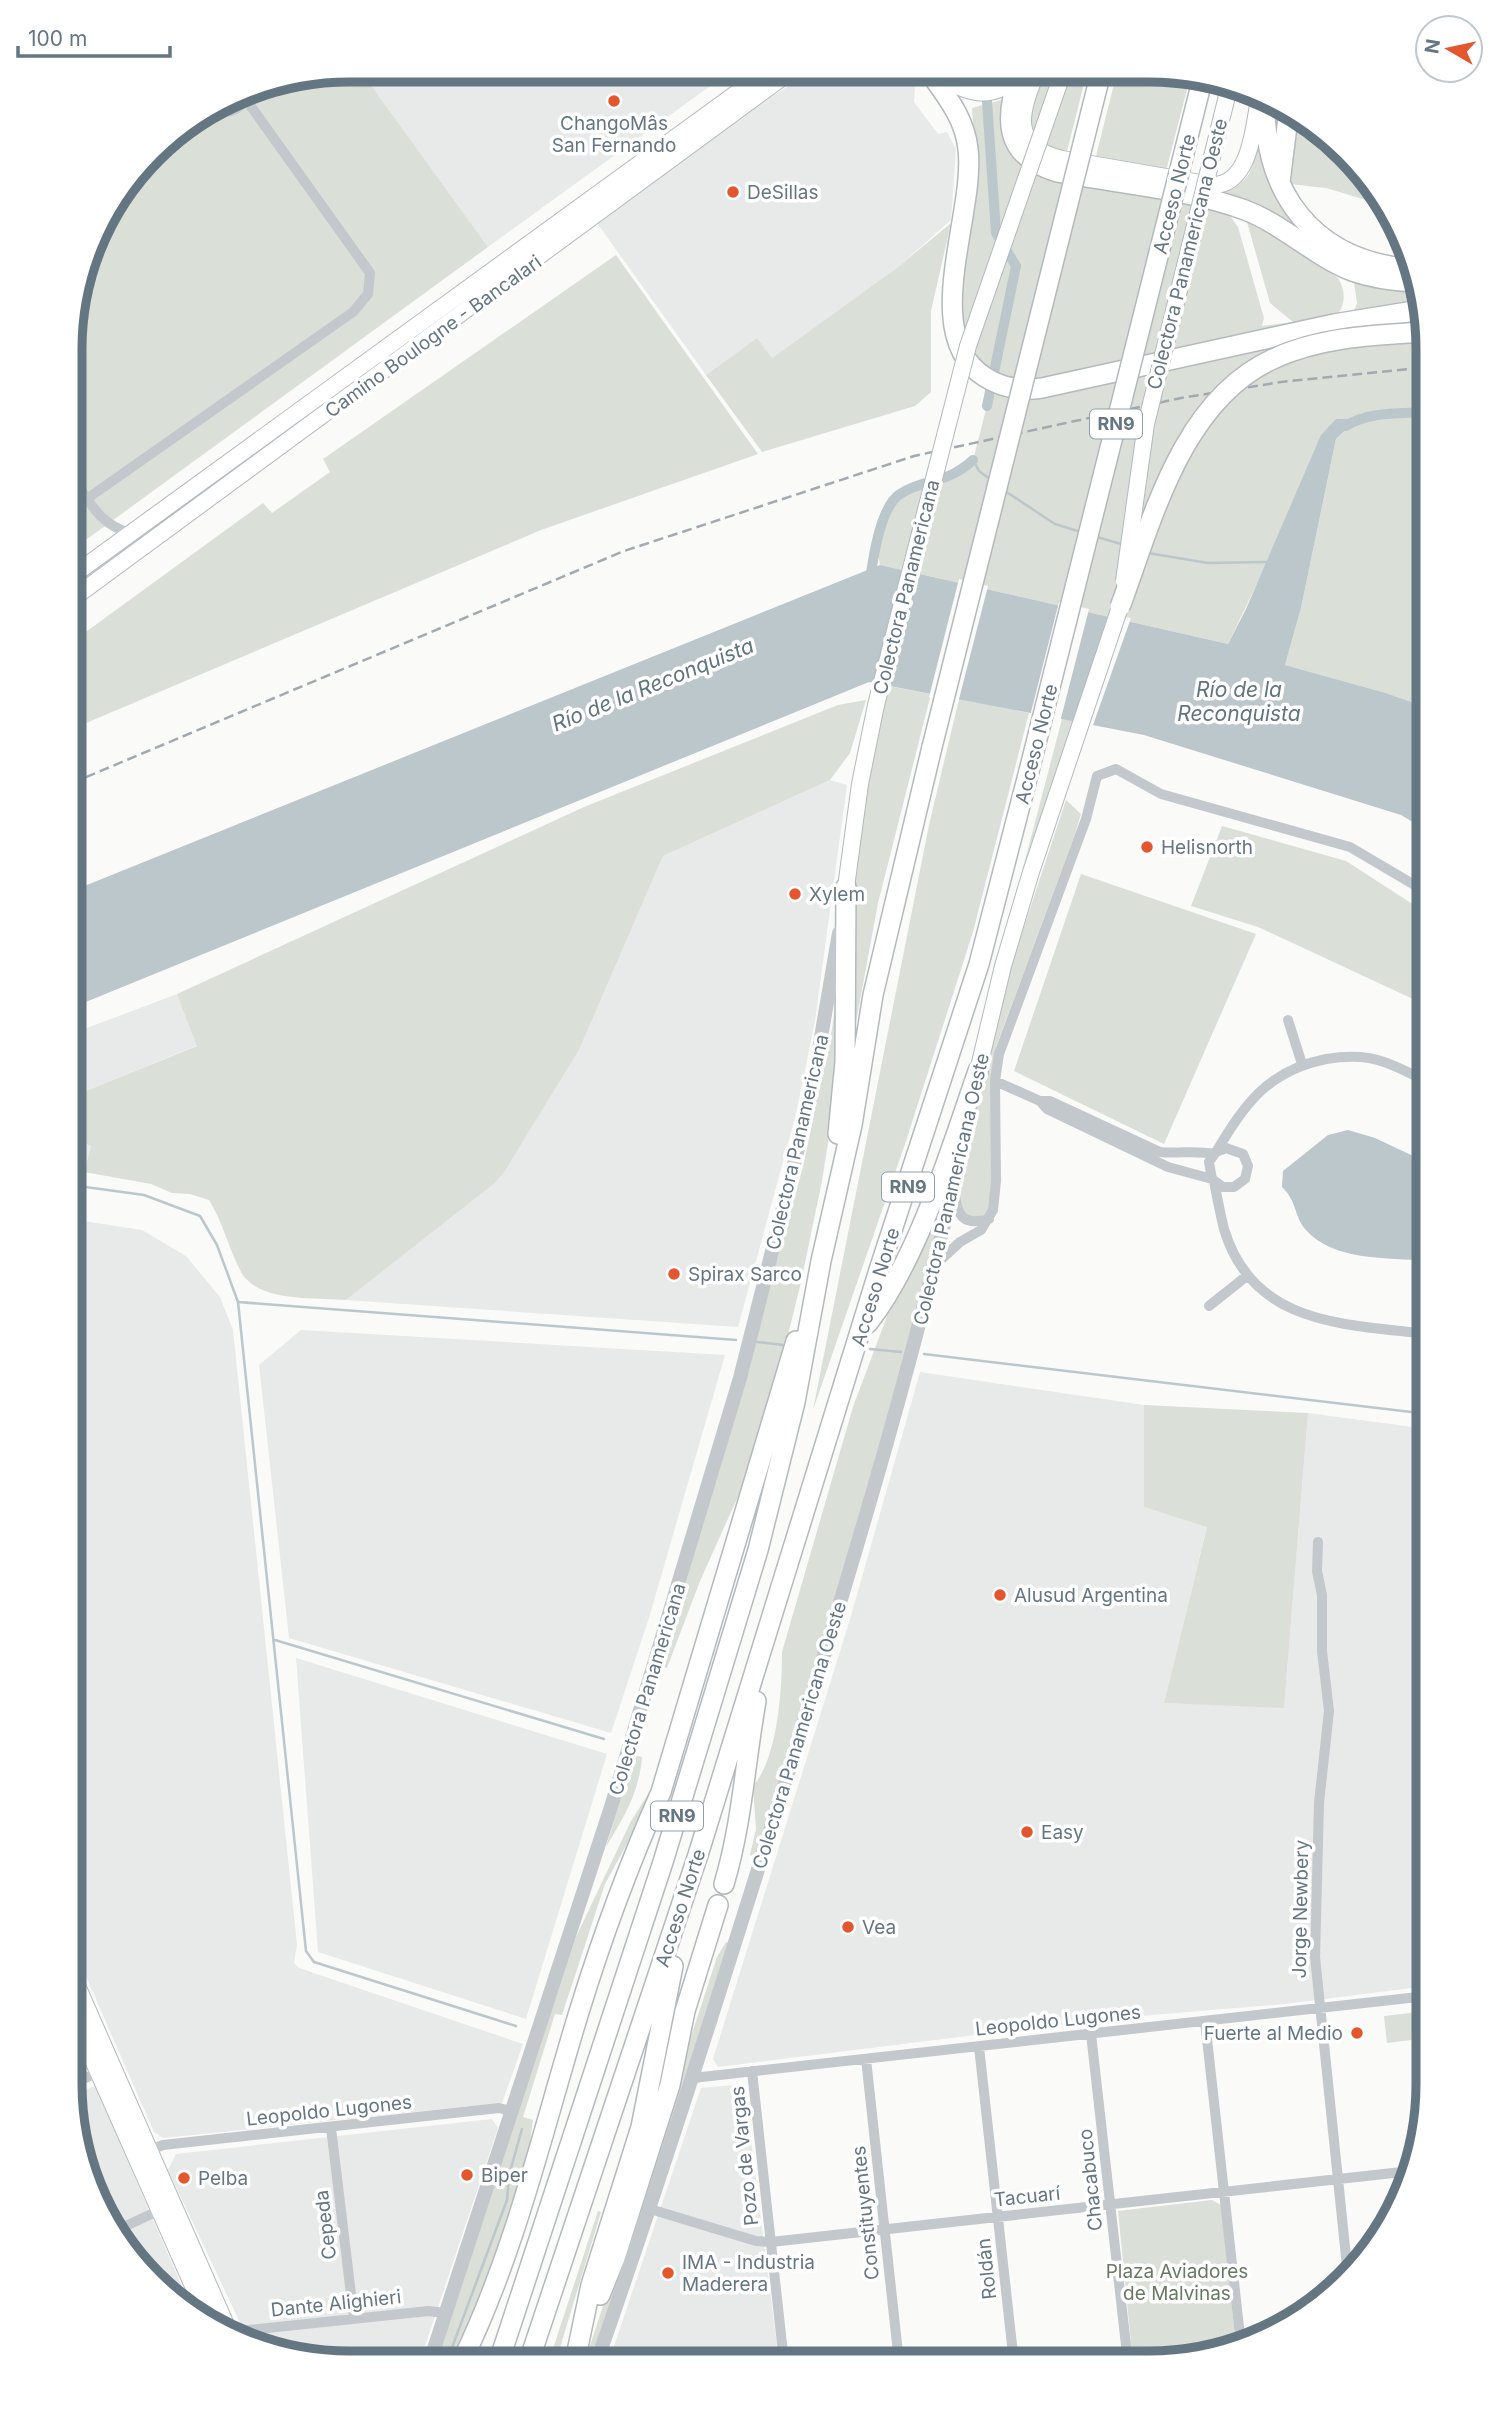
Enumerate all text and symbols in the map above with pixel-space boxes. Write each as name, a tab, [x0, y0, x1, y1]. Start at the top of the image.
scale bar	[18, 14, 170, 58]
north arrow	[1414, 14, 1484, 84]
text: 100 m	[28, 26, 87, 51]
text: N	[1420, 37, 1445, 55]
marker: ChangoMâs San Fernando	[606, 93, 622, 109]
place label: ChangoMâs San Fernando	[552, 112, 676, 157]
street label: Colectora Panamericana Oeste	[1143, 116, 1232, 392]
street label: Acceso Norte	[1148, 132, 1201, 257]
place label: DeSillas	[747, 181, 818, 204]
marker: DeSillas	[725, 184, 741, 200]
street label: Camino Boulogne - Bancalari	[321, 250, 546, 423]
road number: RN9	[1090, 410, 1142, 438]
street label: Colectora Panamericana	[869, 477, 944, 697]
water label: Río de la Reconquista	[548, 633, 757, 736]
water label: Río de la Reconquista	[1177, 677, 1301, 726]
street label: Acceso Norte	[1010, 682, 1063, 807]
place label: Helisnorth	[1161, 836, 1253, 859]
marker: Helisnorth	[1139, 839, 1155, 855]
place label: Xylem	[809, 883, 865, 906]
marker: Xylem	[787, 886, 803, 902]
street label: Colectora Panamericana	[761, 1032, 833, 1252]
street label: Colectora Panamericana Oeste	[909, 1051, 994, 1327]
road number: RN9	[882, 1172, 934, 1202]
street label: Acceso Norte	[847, 1225, 904, 1349]
place label: Spirax Sarco	[688, 1263, 802, 1286]
marker: Spirax Sarco	[666, 1266, 682, 1282]
street label: Colectora Panamericana	[604, 1580, 691, 1798]
place label: Alusud Argentina	[1014, 1584, 1168, 1607]
marker: Alusud Argentina	[992, 1587, 1008, 1603]
street label: Colectora Panamericana Oeste	[748, 1599, 851, 1872]
road number: RN9	[651, 1802, 703, 1830]
place label: Easy	[1041, 1821, 1084, 1844]
marker: Easy	[1019, 1824, 1035, 1840]
street label: Jorge Newbery	[1288, 1839, 1313, 1978]
street label: Acceso Norte	[651, 1846, 710, 1970]
place label: Vea	[862, 1916, 896, 1939]
marker: Vea	[840, 1919, 856, 1935]
street label: Leopoldo Lugones	[974, 2000, 1142, 2041]
place label: Fuerte al Medio	[1204, 2022, 1343, 2045]
marker: Fuerte al Medio	[1349, 2025, 1365, 2041]
street label: Pozo de Vargas	[726, 2085, 763, 2227]
street label: Leopoldo Lugones	[245, 2090, 413, 2131]
street label: Chacabuco	[1074, 2128, 1107, 2232]
street label: Constituyentes	[847, 2145, 884, 2281]
place label: Biper	[481, 2164, 528, 2187]
place label: Pelba	[198, 2167, 248, 2190]
marker: Biper	[459, 2167, 475, 2183]
marker: Pelba	[176, 2170, 192, 2186]
street label: Tacuarí	[993, 2182, 1062, 2211]
street label: Cepeda	[310, 2189, 341, 2261]
street label: Roldán	[972, 2237, 1001, 2301]
place label: IMA - Industria Maderera	[682, 2251, 815, 2296]
park label: Plaza Aviadores de Malvinas	[1106, 2260, 1248, 2305]
marker: IMA - Industria Maderera	[660, 2265, 676, 2281]
street label: Dante Alighieri	[270, 2285, 402, 2322]

